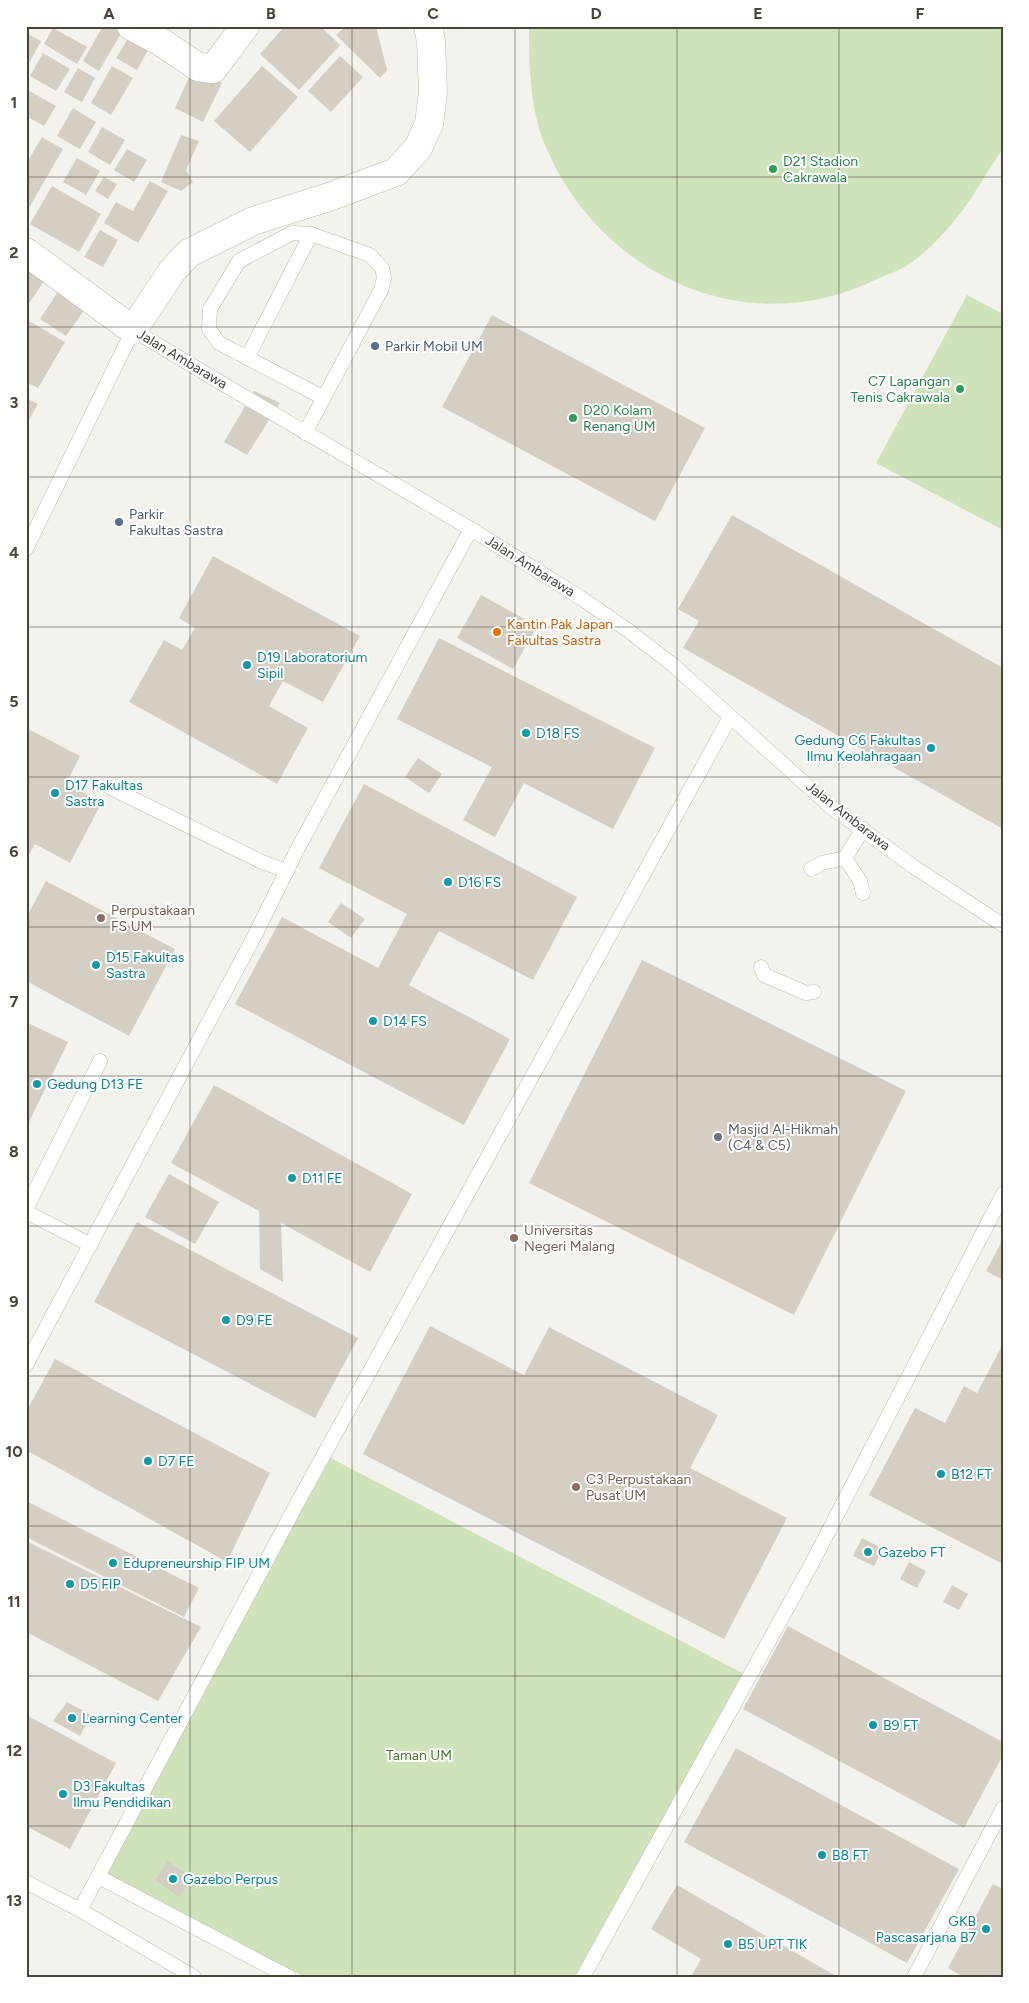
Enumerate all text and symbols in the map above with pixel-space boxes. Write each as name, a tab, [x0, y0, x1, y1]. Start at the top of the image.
text: A	[103, 4, 115, 23]
text: B	[266, 4, 276, 23]
text: C	[427, 4, 439, 23]
text: D	[590, 4, 602, 23]
text: E	[753, 4, 763, 23]
text: F	[916, 4, 925, 23]
text: 1	[11, 93, 17, 112]
place label: D21 Stadion Cakrawala	[783, 153, 858, 186]
marker: D21 Stadion Cakrawala	[767, 163, 779, 175]
text: 2	[9, 243, 19, 262]
street label: Jalan Ambarawa	[134, 325, 230, 393]
place label: Parkir Mobil UM	[385, 338, 483, 355]
marker: Parkir Mobil UM	[369, 340, 381, 352]
place label: C7 Lapangan Tenis Cakrawala	[850, 373, 950, 406]
marker: C7 Lapangan Tenis Cakrawala	[954, 383, 966, 395]
text: 3	[10, 393, 19, 412]
place label: D20 Kolam Renang UM	[583, 402, 656, 435]
marker: D20 Kolam Renang UM	[567, 412, 579, 424]
place label: Parkir Fakultas Sastra	[129, 506, 223, 539]
marker: Parkir Fakultas Sastra	[113, 516, 125, 528]
street label: Jalan Ambarawa	[482, 532, 578, 600]
text: 4	[9, 543, 19, 562]
place label: Kantin Pak Japan Fakultas Sastra	[507, 616, 613, 649]
marker: Kantin Pak Japan Fakultas Sastra	[491, 626, 503, 638]
place label: D19 Laboratorium Sipil	[257, 649, 368, 682]
marker: D19 Laboratorium Sipil	[241, 659, 253, 671]
text: 5	[9, 692, 19, 711]
place label: D18 FS	[536, 725, 580, 742]
marker: D18 FS	[520, 727, 532, 739]
place label: Gedung C6 Fakultas Ilmu Keolahragaan	[794, 732, 921, 765]
marker: Gedung C6 Fakultas Ilmu Keolahragaan	[925, 742, 937, 754]
place label: D17 Fakultas Sastra	[65, 777, 143, 810]
street label: Jalan Ambarawa	[802, 778, 894, 854]
marker: D17 Fakultas Sastra	[49, 787, 61, 799]
text: 6	[9, 842, 19, 861]
place label: D16 FS	[458, 874, 501, 891]
marker: D16 FS	[442, 876, 454, 888]
place label: Perpustakaan FS UM	[111, 902, 195, 935]
marker: Perpustakaan FS UM	[95, 912, 107, 924]
place label: D15 Fakultas Sastra	[106, 949, 184, 982]
marker: D15 Fakultas Sastra	[90, 959, 102, 971]
text: 7	[10, 992, 19, 1011]
place label: D14 FS	[383, 1013, 427, 1030]
marker: D14 FS	[367, 1015, 379, 1027]
place label: Gedung D13 FE	[47, 1076, 143, 1093]
marker: Gedung D13 FE	[31, 1078, 43, 1090]
place label: Masjid Al-Hikmah (C4 & C5)	[728, 1121, 838, 1154]
marker: Masjid Al-Hikmah (C4 & C5)	[712, 1131, 724, 1143]
text: 8	[9, 1142, 19, 1161]
place label: D11 FE	[302, 1170, 343, 1187]
marker: D11 FE	[286, 1172, 298, 1184]
place label: Universitas Negeri Malang	[524, 1222, 615, 1255]
marker: Universitas Negeri Malang	[508, 1232, 520, 1244]
text: 9	[9, 1292, 19, 1311]
place label: D9 FE	[236, 1312, 273, 1329]
marker: D9 FE	[220, 1314, 232, 1326]
text: 10	[5, 1442, 23, 1461]
place label: D7 FE	[158, 1453, 195, 1470]
marker: D7 FE	[142, 1455, 154, 1467]
place label: B12 FT	[951, 1466, 992, 1483]
marker: B12 FT	[935, 1468, 947, 1480]
place label: C3 Perpustakaan Pusat UM	[586, 1471, 691, 1504]
marker: C3 Perpustakaan Pusat UM	[570, 1481, 582, 1493]
place label: Gazebo FT	[878, 1544, 946, 1561]
marker: Gazebo FT	[862, 1546, 874, 1558]
place label: Edupreneurship FIP UM	[123, 1555, 270, 1572]
marker: Edupreneurship FIP UM	[107, 1557, 119, 1569]
place label: D5 FIP	[80, 1576, 121, 1593]
marker: D5 FIP	[64, 1578, 76, 1590]
text: 11	[7, 1592, 21, 1611]
place label: Learning Center	[82, 1710, 183, 1727]
marker: Learning Center	[66, 1712, 78, 1724]
place label: B9 FT	[883, 1717, 919, 1734]
marker: B9 FT	[867, 1719, 879, 1731]
text: 12	[6, 1741, 22, 1760]
park label: Taman UM	[386, 1747, 452, 1764]
place label: D3 Fakultas Ilmu Pendidikan	[73, 1778, 171, 1811]
marker: D3 Fakultas Ilmu Pendidikan	[57, 1788, 69, 1800]
place label: B8 FT	[832, 1847, 868, 1864]
marker: B8 FT	[816, 1849, 828, 1861]
place label: Gazebo Perpus	[183, 1871, 278, 1888]
marker: Gazebo Perpus	[167, 1873, 179, 1885]
text: 13	[6, 1891, 22, 1910]
place label: GKB Pascasarjana B7	[876, 1913, 976, 1946]
marker: GKB Pascasarjana B7	[980, 1923, 992, 1935]
place label: B5 UPT TIK	[738, 1936, 808, 1953]
marker: B5 UPT TIK	[722, 1938, 734, 1950]

